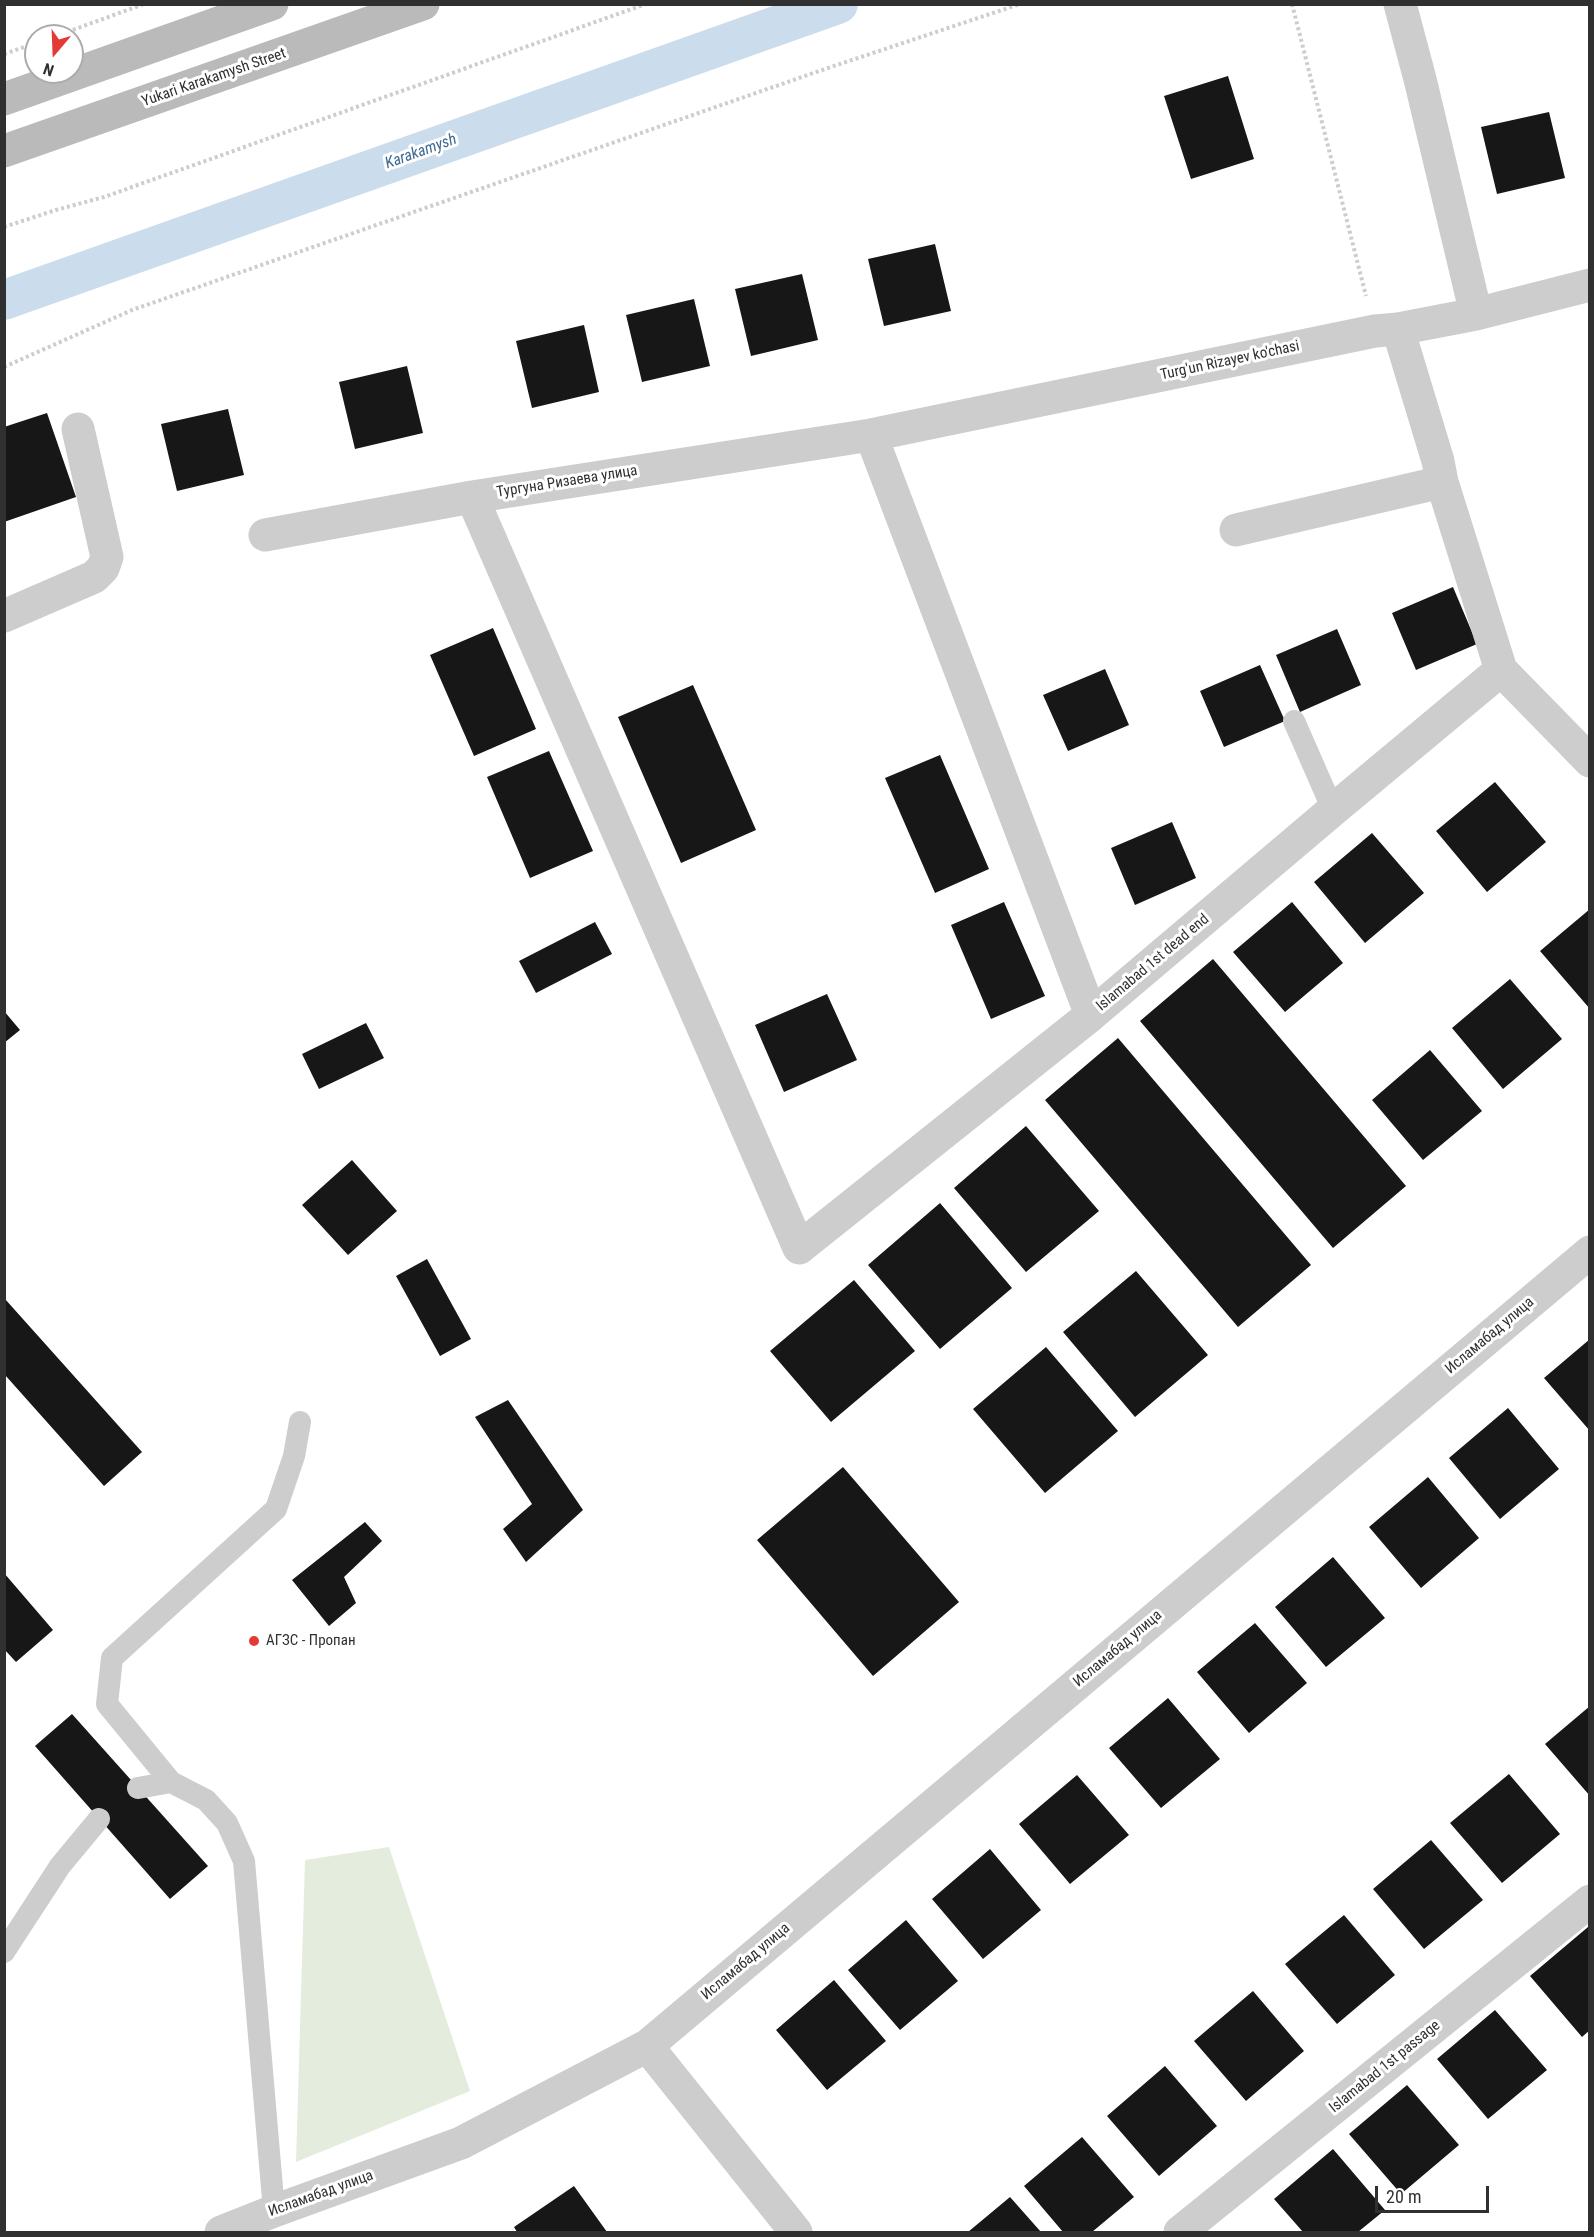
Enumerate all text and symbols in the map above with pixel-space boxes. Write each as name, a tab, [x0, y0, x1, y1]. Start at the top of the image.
north arrow	[24, 24, 84, 84]
street label: Yukari Karakamysh Street	[140, 45, 288, 111]
text: N	[41, 59, 56, 80]
water label: Karakamysh	[383, 130, 459, 174]
street label: Turg'un Rizayev ko'chasi	[1159, 337, 1301, 385]
street label: Тургуна Ризаева улица	[495, 462, 639, 502]
street label: Islamabad 1st dead end	[1093, 911, 1213, 1015]
street label: Исламабад улица	[1442, 1294, 1538, 1378]
street label: Исламабад улица	[1070, 1607, 1166, 1691]
place label: АГЗС - Пропан	[266, 1632, 356, 1650]
marker: АГЗС - Пропан	[247, 1634, 261, 1648]
street label: Исламабад улица	[698, 1920, 794, 2004]
street label: Islamabad 1st passage	[1326, 2017, 1444, 2117]
street label: Исламабад улица	[266, 2167, 376, 2221]
scale bar	[1378, 2174, 1492, 2212]
text: 20 m	[1386, 2186, 1421, 2207]

